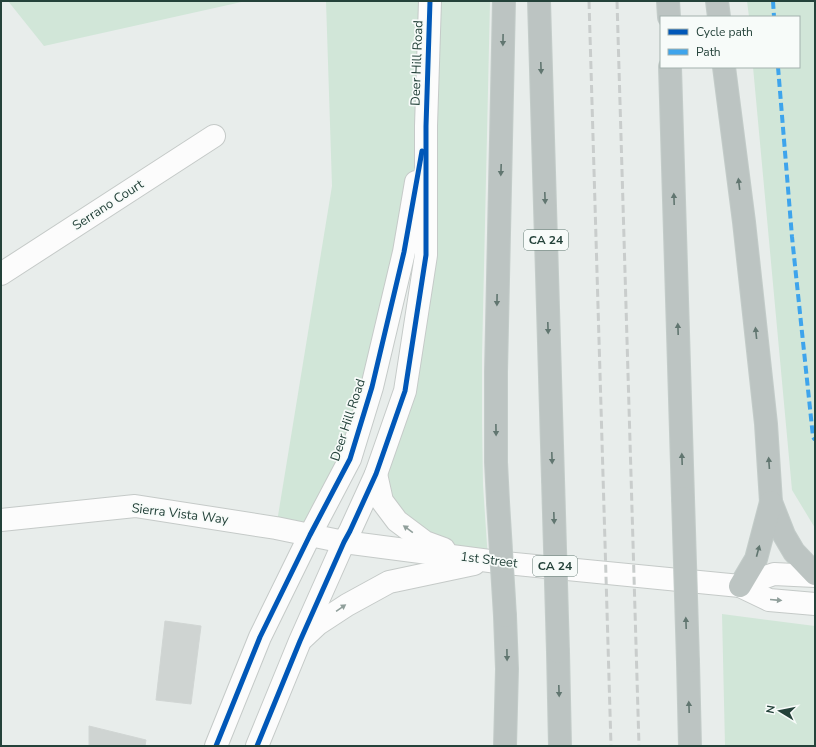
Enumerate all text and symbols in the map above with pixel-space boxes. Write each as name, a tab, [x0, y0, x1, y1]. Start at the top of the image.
legend	[660, 16, 800, 68]
street label: Deer Hill Road	[407, 20, 427, 106]
text: Cycle path	[696, 24, 753, 40]
one-way arrow	[500, 34, 506, 47]
text: Path	[696, 44, 721, 60]
one-way arrow	[538, 62, 545, 74]
one-way arrow	[497, 164, 504, 176]
street label: Serrano Court	[69, 175, 147, 235]
one-way arrow	[736, 177, 742, 190]
one-way arrow	[542, 192, 548, 205]
one-way arrow	[671, 192, 677, 205]
road number: CA 24	[524, 230, 568, 250]
one-way arrow	[494, 294, 500, 307]
one-way arrow	[545, 322, 552, 334]
one-way arrow	[675, 322, 681, 335]
one-way arrow	[753, 327, 759, 339]
street label: Deer Hill Road	[326, 376, 370, 464]
one-way arrow	[493, 424, 499, 437]
one-way arrow	[549, 452, 555, 465]
one-way arrow	[678, 453, 685, 465]
one-way arrow	[765, 457, 772, 469]
street label: Sierra Vista Way	[131, 499, 230, 529]
one-way arrow	[550, 512, 557, 524]
one-way arrow	[402, 525, 413, 533]
one-way arrow	[755, 545, 761, 557]
street label: 1st Street	[459, 548, 519, 572]
road number: CA 24	[533, 556, 577, 576]
one-way arrow	[770, 597, 782, 604]
one-way arrow	[335, 605, 347, 612]
one-way arrow	[683, 617, 690, 629]
one-way arrow	[504, 649, 510, 662]
one-way arrow	[556, 685, 562, 698]
north arrow	[760, 691, 800, 731]
one-way arrow	[686, 700, 692, 713]
text: N	[763, 704, 779, 715]

